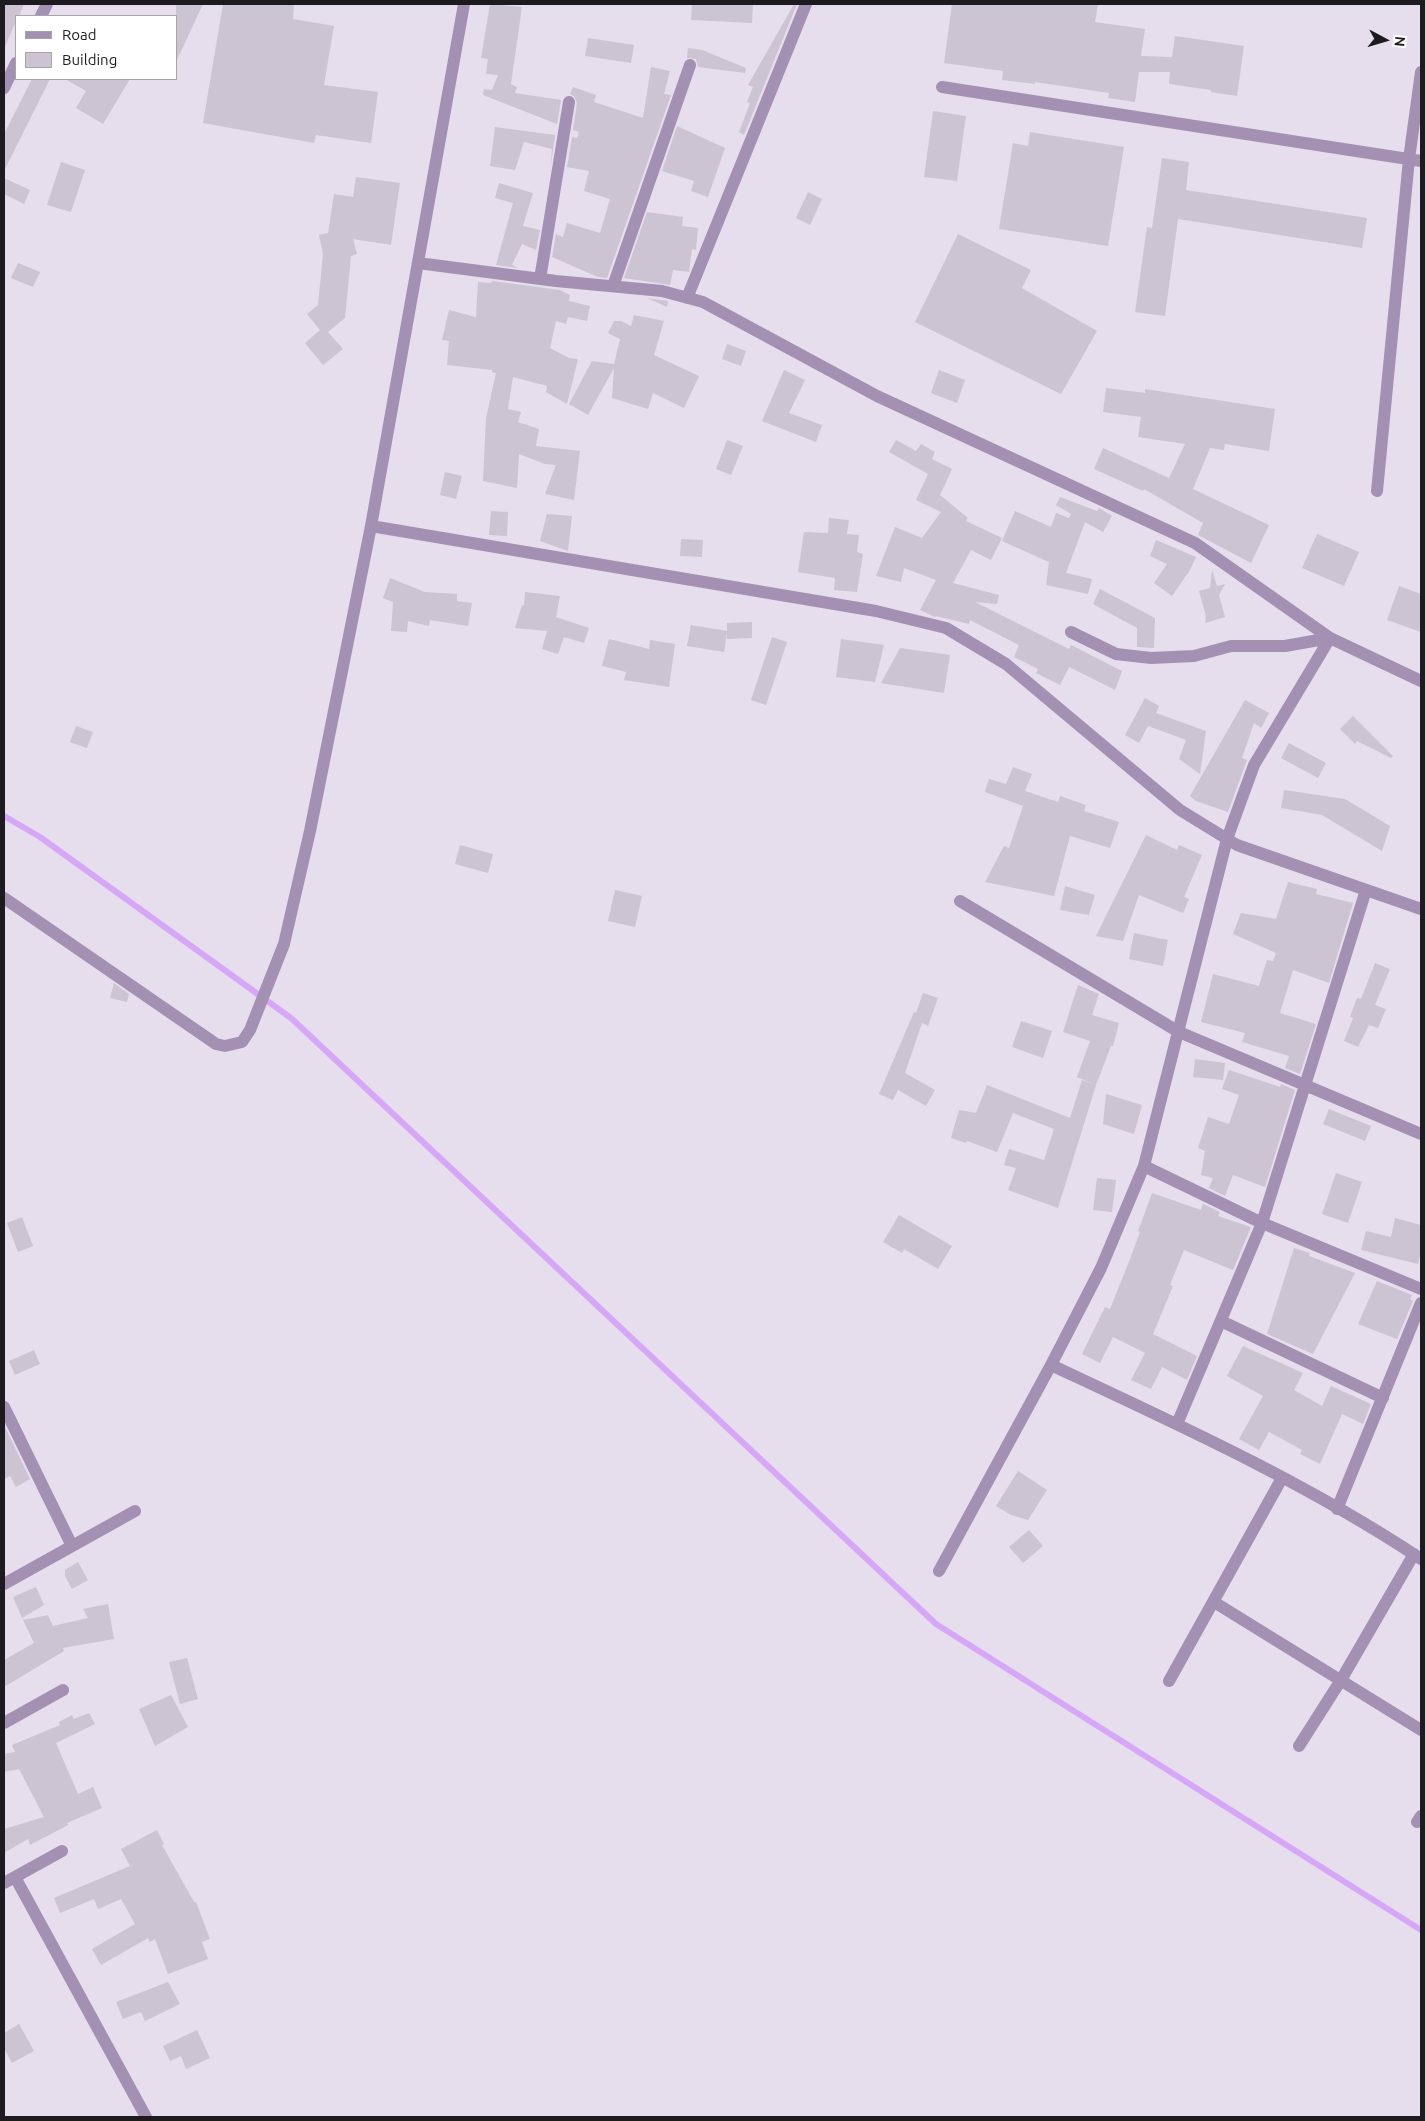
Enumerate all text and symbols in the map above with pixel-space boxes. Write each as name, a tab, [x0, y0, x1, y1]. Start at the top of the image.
legend	[15, 15, 178, 80]
north arrow	[1360, 15, 1410, 65]
text: Road	[62, 26, 97, 43]
text: N	[1391, 36, 1408, 48]
text: Building	[62, 51, 117, 68]

